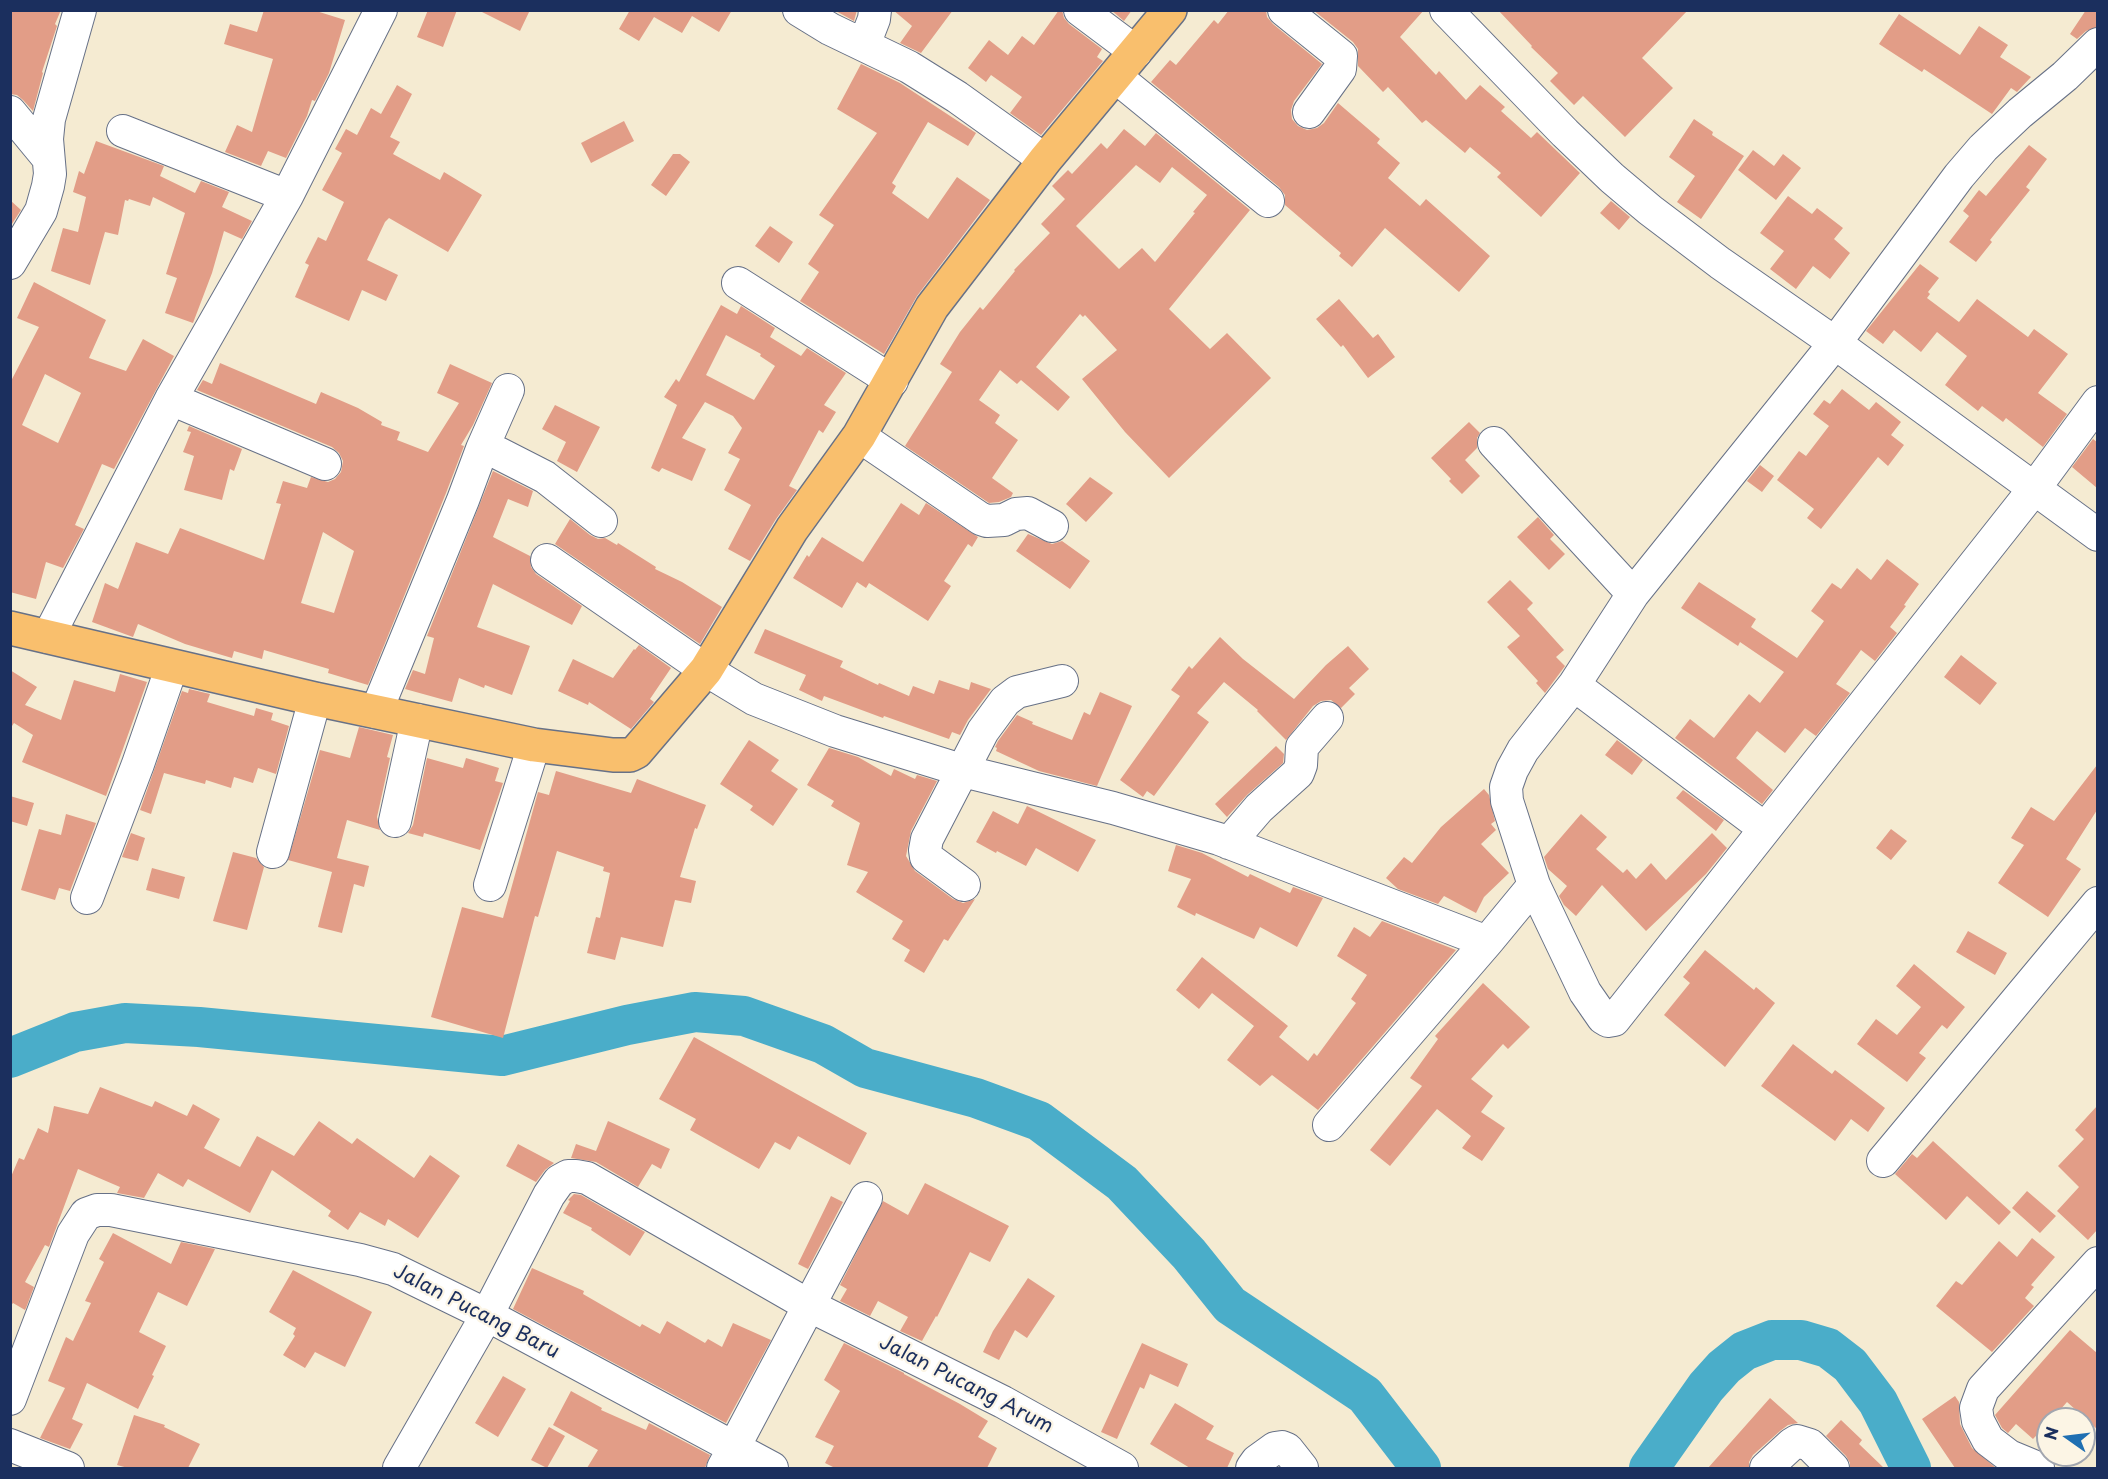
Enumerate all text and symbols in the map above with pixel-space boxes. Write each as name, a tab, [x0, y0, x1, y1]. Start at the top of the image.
street label: Jalan Pucang Baru	[389, 1260, 563, 1364]
street label: Jalan Pucang Arum	[875, 1331, 1057, 1439]
north arrow	[2036, 1407, 2096, 1467]
text: N	[2037, 1424, 2064, 1442]

